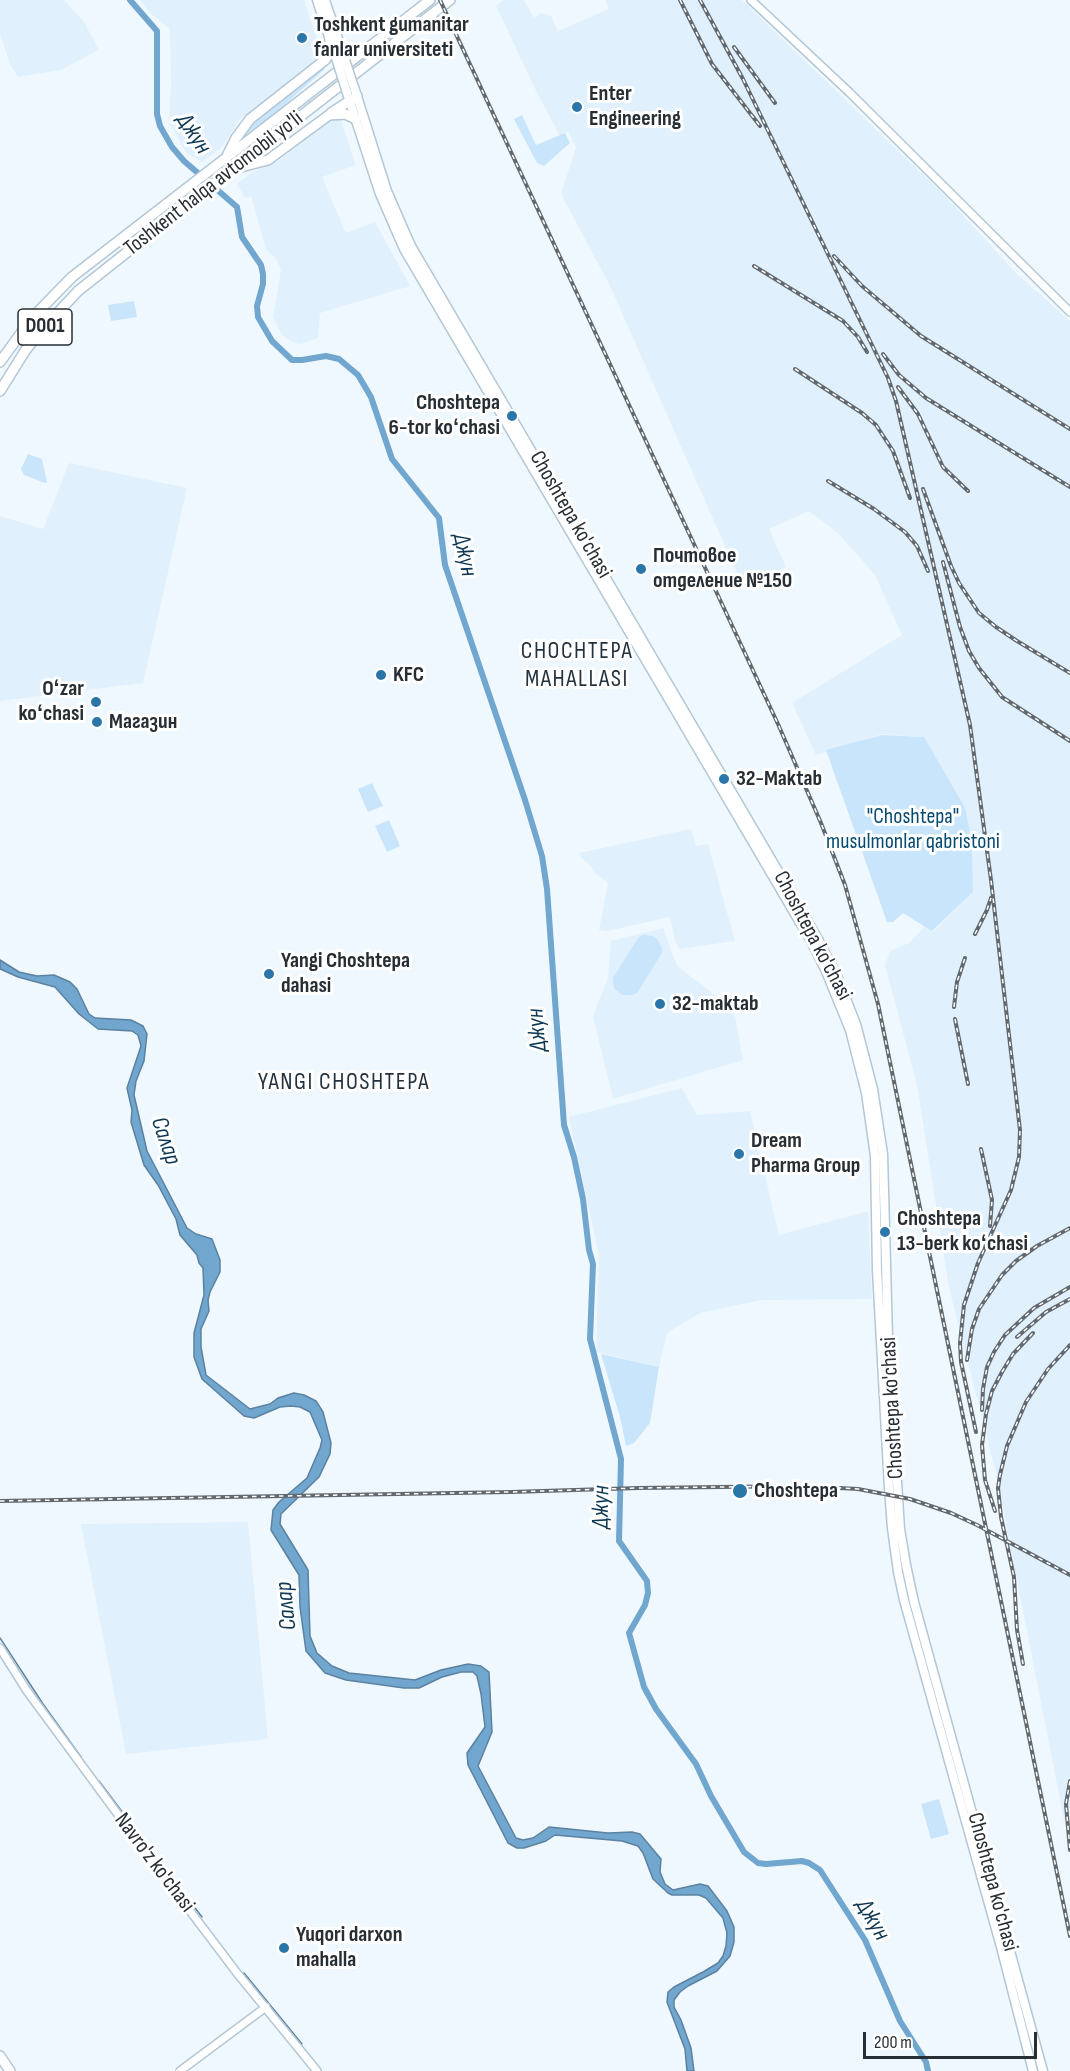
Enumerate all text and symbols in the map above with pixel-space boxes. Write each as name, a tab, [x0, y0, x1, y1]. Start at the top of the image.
place label: Toshkent gumanitar fanlar universiteti	[314, 12, 469, 63]
marker: Toshkent gumanitar fanlar universiteti	[295, 31, 309, 45]
place label: Enter Engineering	[589, 81, 681, 132]
marker: Enter Engineering	[570, 100, 584, 114]
street label: Toshkent halqa avtomobil yo'li	[119, 106, 309, 262]
water label: Джун	[169, 108, 217, 160]
road number: D001	[18, 309, 72, 345]
place label: Choshtepa 6-tor koʻchasi	[389, 390, 500, 442]
marker: Choshtepa 6-tor koʻchasi	[505, 409, 519, 423]
street label: Choshtepa ko'chasi	[523, 447, 617, 583]
water label: Джун	[445, 531, 483, 579]
place label: Почтовое отделение №150	[653, 543, 792, 594]
marker: Почтовое отделение №150	[634, 562, 648, 576]
district label: CHOCHTEPA MAHALLASI	[521, 638, 633, 694]
place label: KFC	[393, 662, 424, 688]
marker: KFC	[374, 668, 388, 682]
place label: Oʻzar koʻchasi	[18, 676, 84, 728]
marker: Oʻzar koʻchasi	[89, 695, 103, 709]
place label: Магазин	[109, 709, 177, 735]
marker: Магазин	[90, 715, 104, 729]
place label: 32-Maktab	[736, 766, 822, 792]
marker: 32-Maktab	[717, 772, 731, 786]
park label: "Choshtepa" musulmonlar qabristoni	[826, 804, 1000, 855]
street label: Choshtepa ko'chasi	[767, 867, 857, 1005]
place label: Yangi Choshtepa dahasi	[281, 948, 410, 999]
marker: Yangi Choshtepa dahasi	[262, 967, 276, 981]
place label: 32-maktab	[672, 991, 759, 1017]
marker: 32-maktab	[653, 997, 667, 1011]
water label: Джун	[522, 1007, 554, 1053]
district label: YANGI CHOSHTEPA	[258, 1069, 430, 1097]
water label: Салар	[143, 1113, 187, 1169]
place label: Dream Pharma Group	[751, 1128, 860, 1180]
marker: Dream Pharma Group	[732, 1147, 746, 1161]
place label: Choshtepa 13-berk koʻchasi	[897, 1206, 1028, 1258]
marker: Choshtepa 13-berk koʻchasi	[878, 1225, 892, 1239]
street label: Choshtepa ko'chasi	[876, 1336, 910, 1480]
place label: Choshtepa	[754, 1478, 838, 1504]
marker: Choshtepa	[731, 1482, 749, 1500]
water label: Джун	[587, 1485, 617, 1529]
water label: Салар	[270, 1580, 304, 1632]
street label: Navro'z ko'chasi	[108, 1808, 200, 1918]
street label: Choshtepa ko'chasi	[961, 1810, 1023, 1954]
water label: Джун	[849, 1894, 895, 1946]
place label: Yuqori darxon mahalla	[296, 1922, 402, 1974]
marker: Yuqori darxon mahalla	[277, 1941, 291, 1955]
scale bar	[866, 2020, 1040, 2058]
text: 200 m	[874, 2032, 912, 2053]

